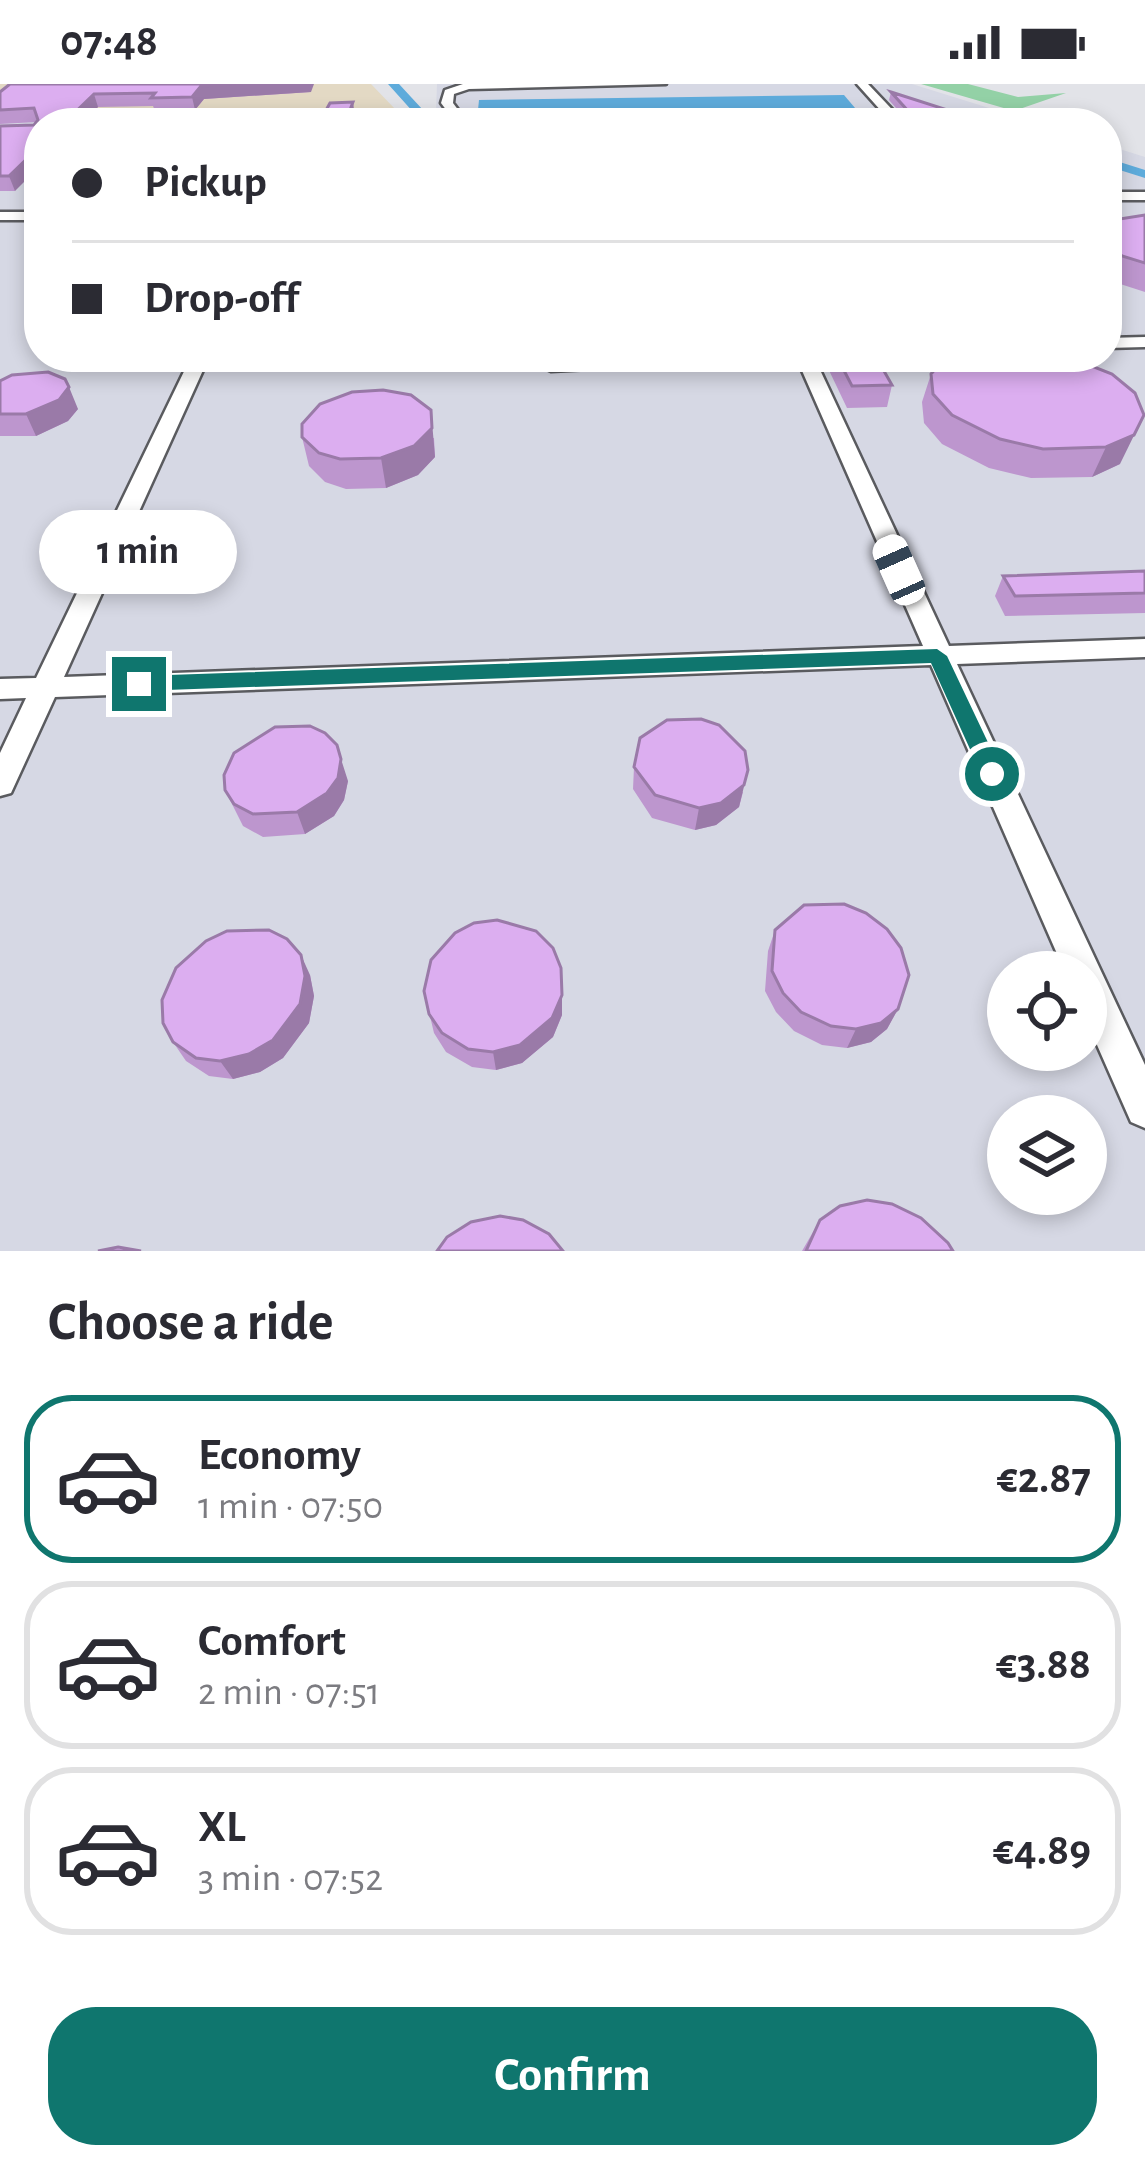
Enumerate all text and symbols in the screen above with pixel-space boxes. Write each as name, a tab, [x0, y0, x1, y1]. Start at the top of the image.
text: 07:48	[60, 19, 158, 64]
text: Pickup	[144, 160, 267, 205]
text: Drop-off	[144, 276, 299, 321]
callout: 1 min	[40, 510, 238, 594]
car	[868, 530, 930, 610]
text: 1 min	[97, 532, 179, 571]
route end	[112, 657, 166, 711]
route start	[965, 747, 1019, 801]
map controls	[987, 951, 1107, 1215]
button: locate	[987, 951, 1107, 1071]
button: layers	[987, 1095, 1107, 1215]
text: Choose a ride	[48, 1296, 334, 1350]
icon: car	[54, 1425, 162, 1533]
text: Economy	[198, 1433, 361, 1478]
text: €2.87	[997, 1456, 1091, 1501]
text: 1 min · 07:50	[198, 1487, 383, 1526]
icon: car	[54, 1611, 162, 1719]
text: Comfort	[198, 1619, 346, 1664]
text: €3.88	[996, 1642, 1091, 1687]
text: 2 min · 07:51	[198, 1673, 380, 1712]
icon: car	[54, 1797, 162, 1905]
text: XL	[198, 1805, 246, 1850]
text: €4.89	[993, 1828, 1091, 1873]
text: 3 min · 07:52	[198, 1859, 383, 1898]
button: Confirm	[48, 2007, 1097, 2145]

